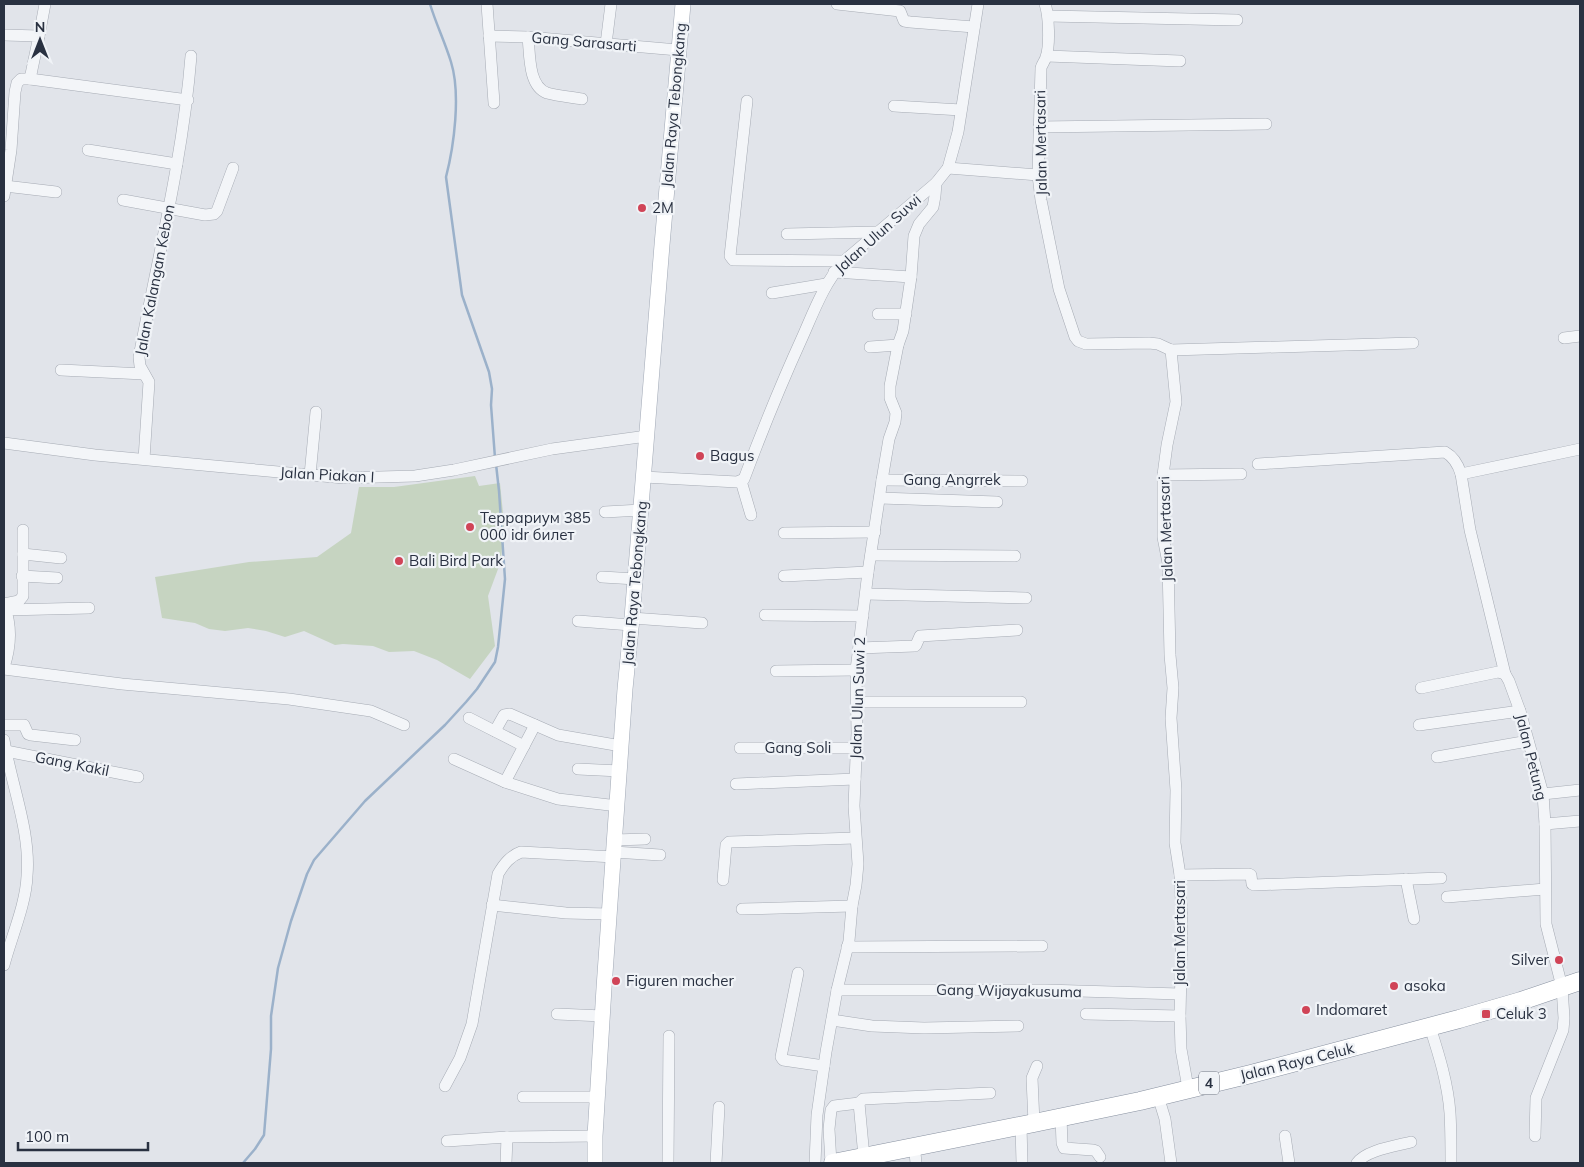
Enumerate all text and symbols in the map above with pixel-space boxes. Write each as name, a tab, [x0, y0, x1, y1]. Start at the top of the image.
north arrow	[15, 15, 65, 65]
text: N	[35, 18, 45, 36]
street label: Jalan Raya Tebongkang	[657, 22, 690, 188]
street label: Gang Sarasarti	[531, 27, 637, 56]
street label: Jalan Mertasari	[1030, 90, 1051, 196]
street label: Jalan Ulun Suwi	[831, 190, 925, 277]
place label: 2M	[652, 198, 674, 217]
marker: 2M	[636, 202, 648, 214]
street label: Jalan Kalangan Kebon	[131, 203, 178, 357]
place label: Bagus	[710, 446, 754, 465]
marker: Bagus	[694, 450, 706, 462]
street label: Jalan Piakan I	[279, 463, 375, 486]
street label: Gang Angrrek	[903, 470, 1001, 489]
street label: Jalan Mertasari	[1154, 476, 1177, 582]
street label: Jalan Raya Tebongkang	[618, 500, 651, 666]
place label: Террариум 385 000 idr билет	[480, 508, 591, 544]
marker: Террариум 385 000 idr билет	[464, 521, 476, 533]
place label: Bali Bird Park	[409, 551, 503, 570]
marker: Bali Bird Park	[393, 555, 405, 567]
street label: Jalan Ulun Suwi 2	[846, 636, 869, 760]
street label: Jalan Petung	[1512, 712, 1551, 802]
street label: Gang Soli	[765, 738, 831, 757]
street label: Gang Kakil	[33, 747, 111, 780]
street label: Jalan Mertasari	[1170, 880, 1189, 986]
place label: Silver	[1511, 950, 1550, 969]
marker: Silver	[1553, 954, 1565, 966]
place label: Figuren macher	[626, 971, 734, 990]
marker: Figuren macher	[610, 975, 622, 987]
place label: asoka	[1404, 976, 1446, 995]
street label: Gang Wijayakusuma	[936, 980, 1082, 1001]
marker: asoka	[1388, 980, 1400, 992]
place label: Indomaret	[1316, 1000, 1387, 1019]
marker: Indomaret	[1300, 1004, 1312, 1016]
place label: Celuk 3	[1496, 1004, 1547, 1023]
marker: Celuk 3	[1480, 1008, 1492, 1020]
street label: Jalan Raya Celuk	[1238, 1038, 1356, 1085]
road number: 4	[1199, 1072, 1219, 1094]
scale bar	[18, 1120, 148, 1152]
text: 100 m	[25, 1127, 69, 1146]

